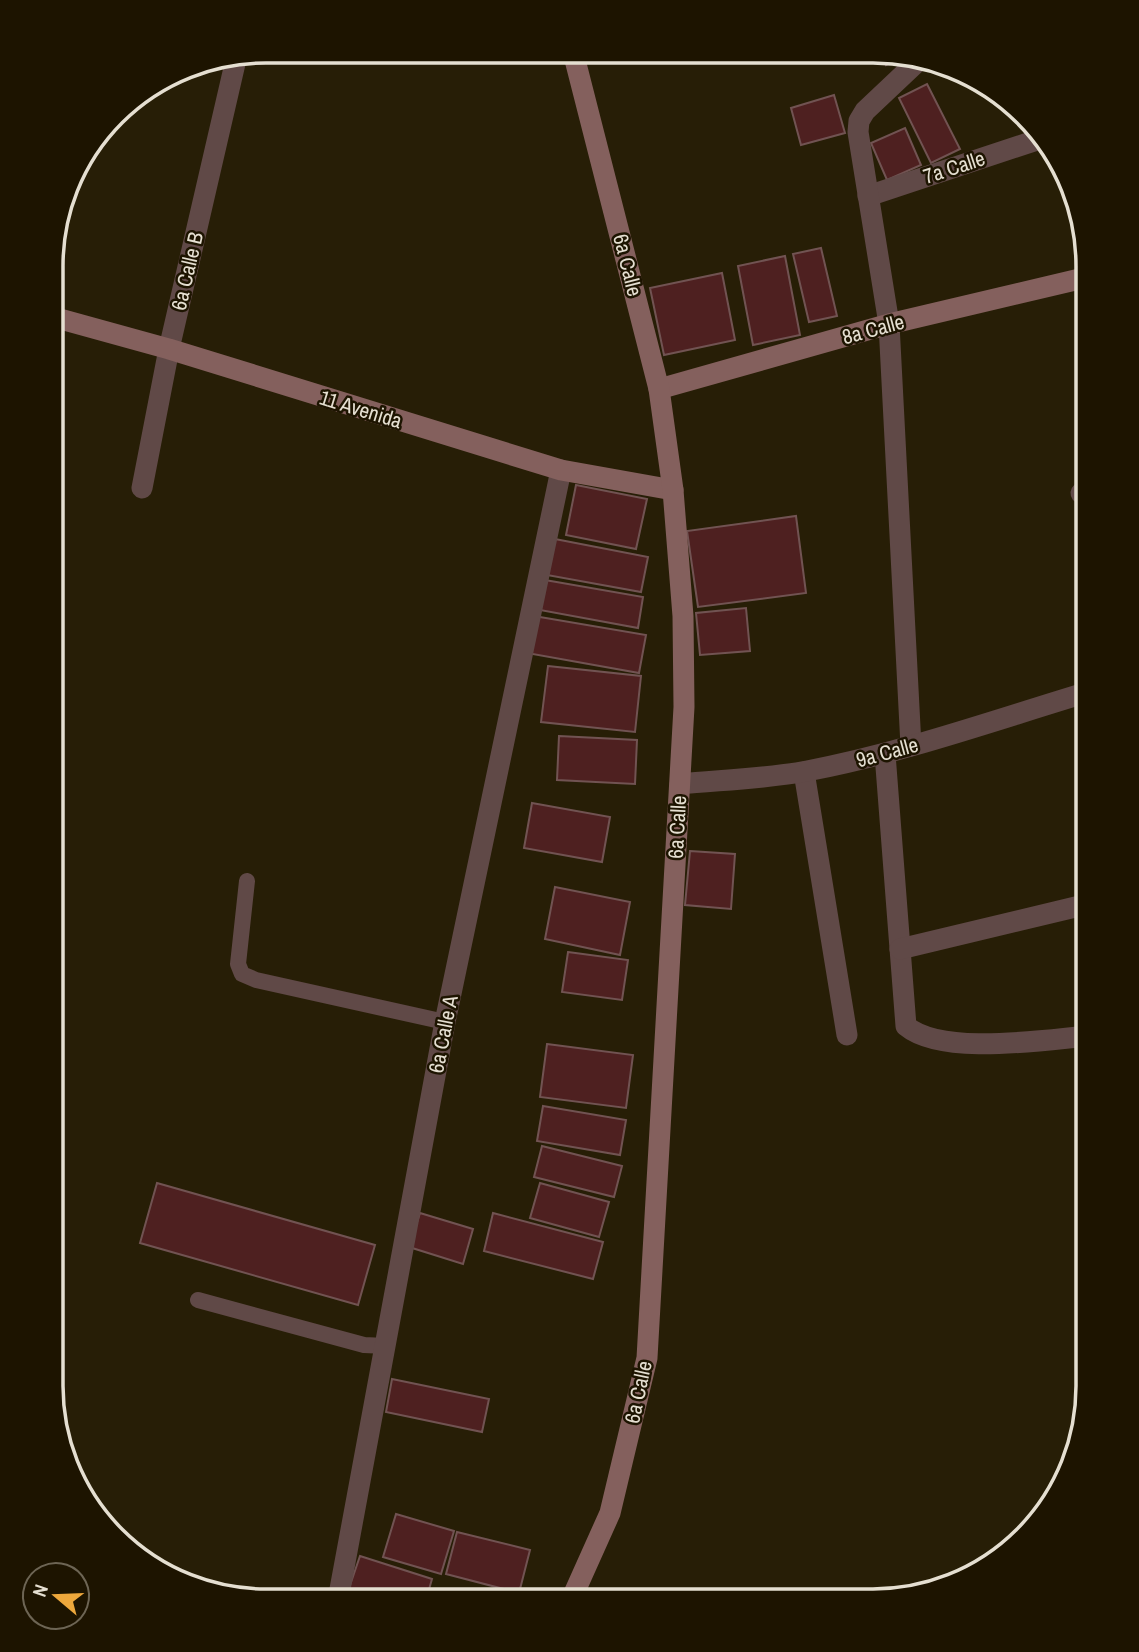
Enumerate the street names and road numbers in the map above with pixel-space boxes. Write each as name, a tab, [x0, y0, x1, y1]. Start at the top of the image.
street label: 7a Calle	[919, 143, 989, 191]
street label: 6a Calle B	[164, 229, 210, 313]
street label: 6a Calle	[606, 231, 650, 299]
street label: 8a Calle	[839, 307, 907, 351]
street label: 11 Avenida	[316, 383, 406, 435]
street label: 9a Calle	[853, 730, 921, 774]
street label: 6a Calle	[661, 795, 693, 859]
street label: 6a Calle A	[421, 992, 465, 1075]
street label: 6a Calle	[617, 1358, 659, 1426]

